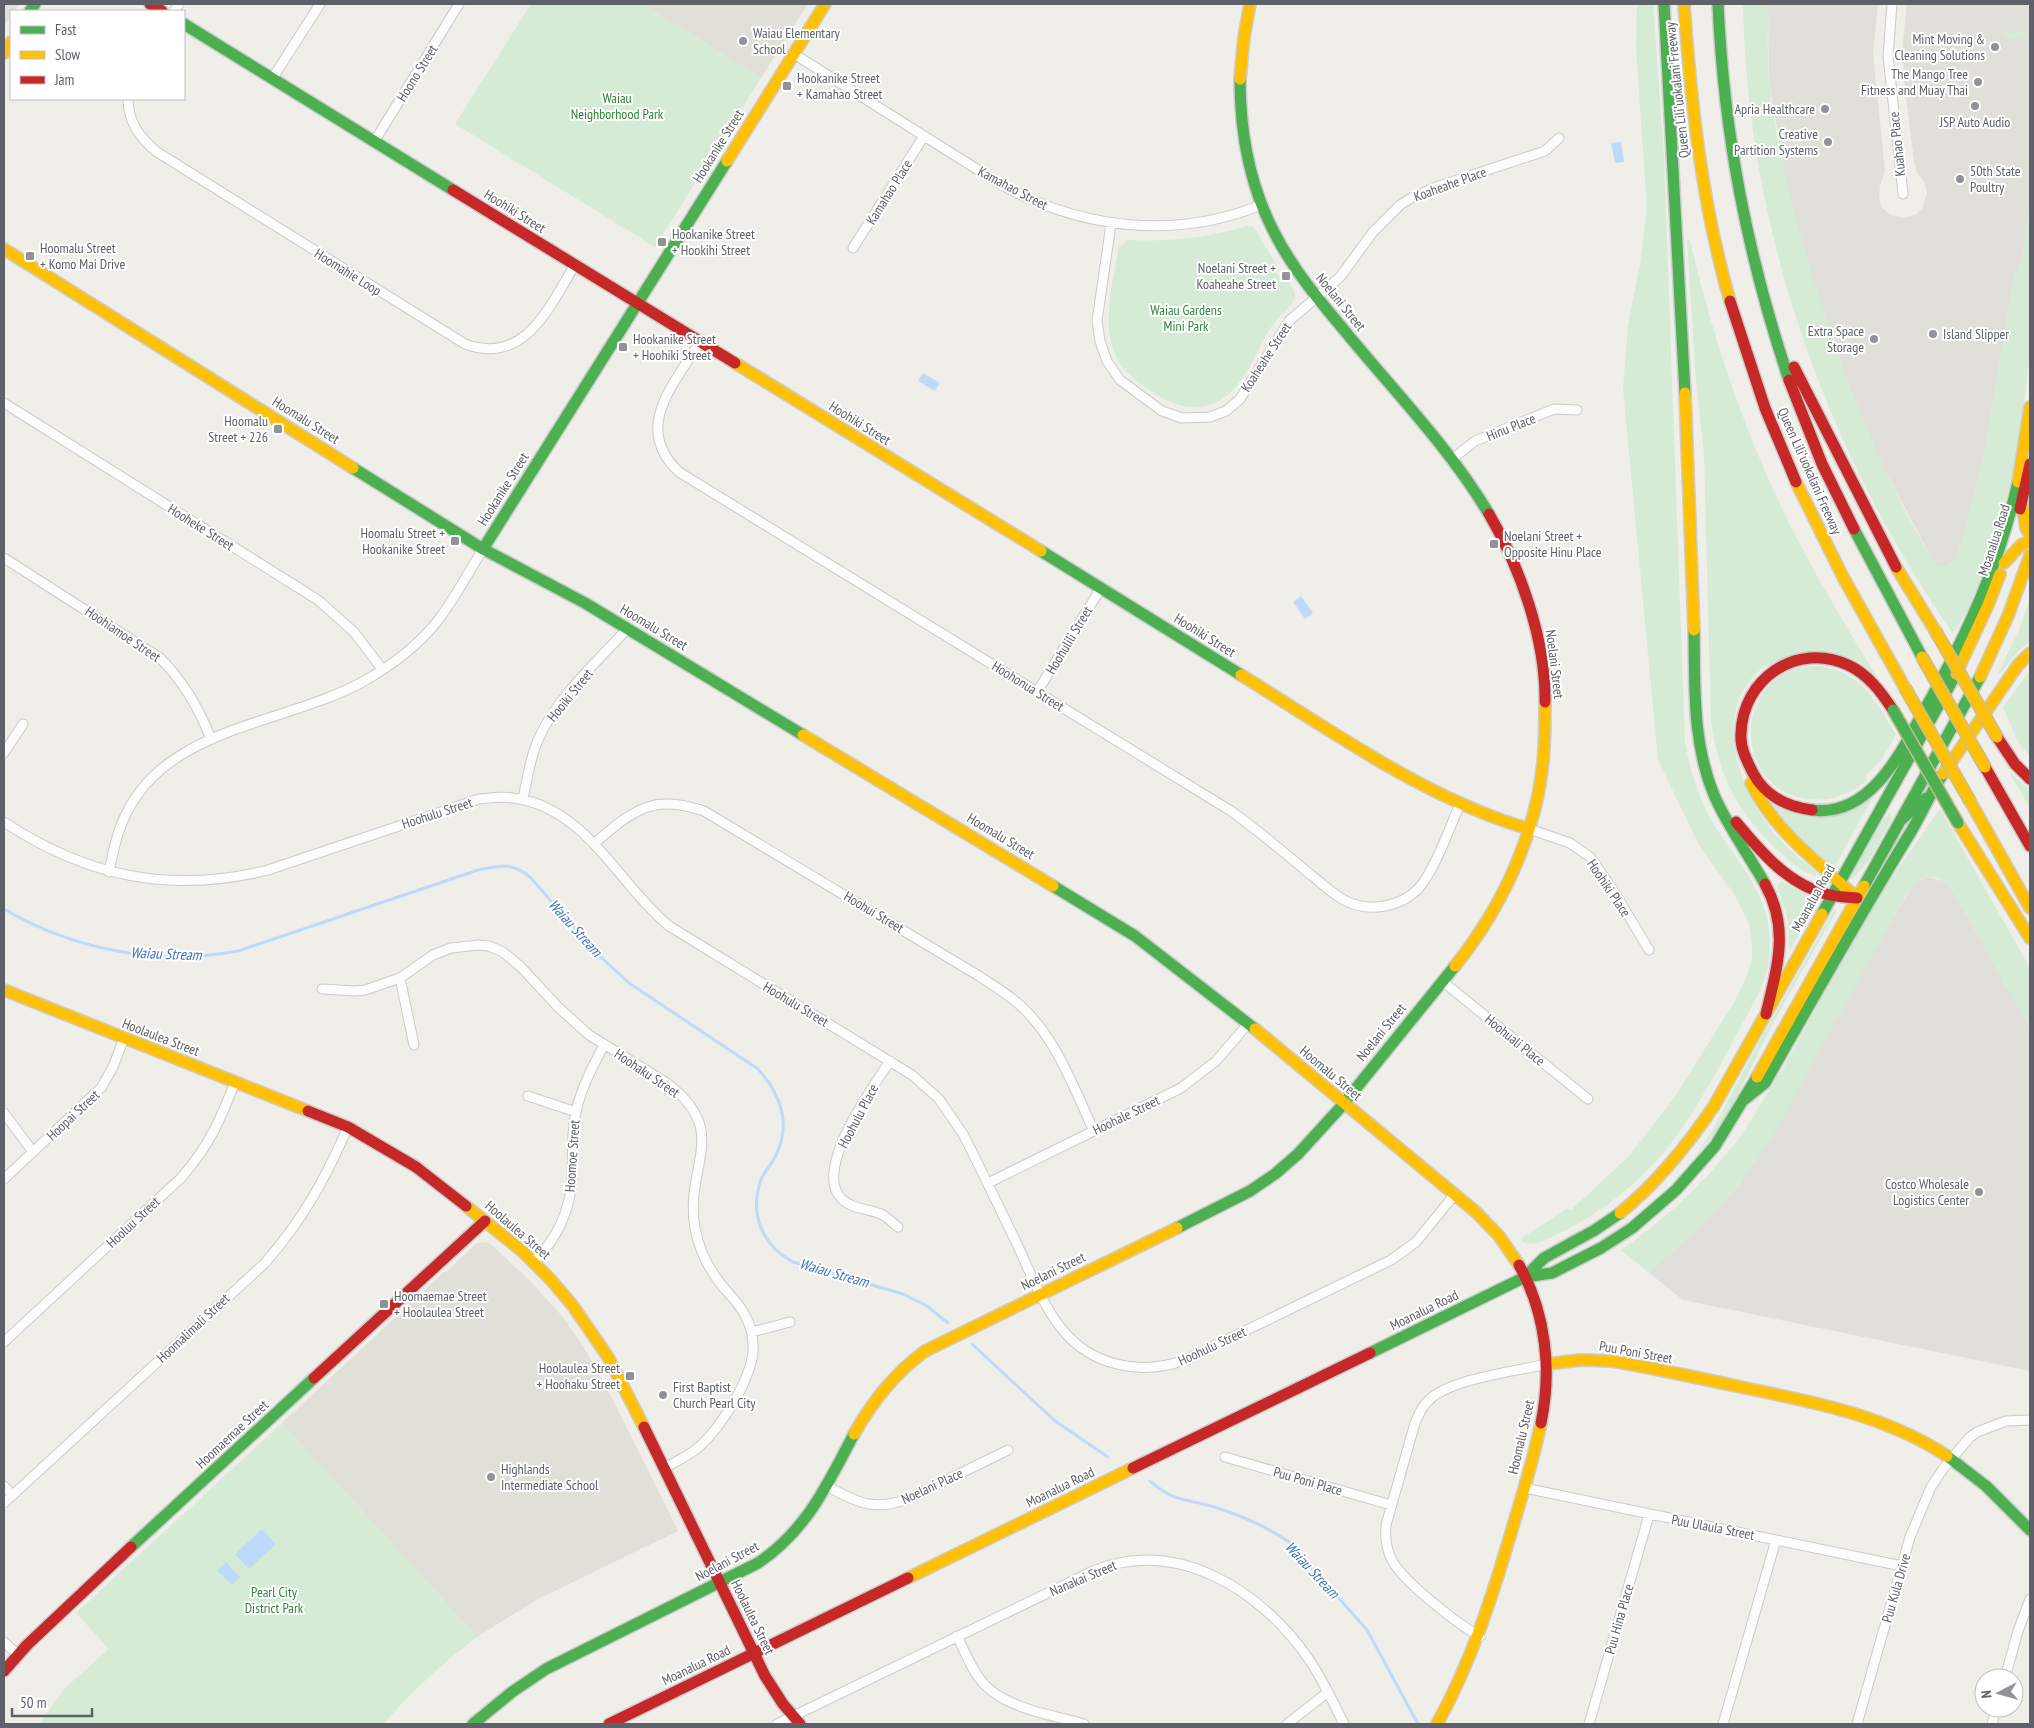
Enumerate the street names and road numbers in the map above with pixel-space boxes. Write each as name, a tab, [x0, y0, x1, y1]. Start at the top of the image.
street label: Queen Liliʻuokalani Freeway	[1661, 20, 1693, 159]
street label: Hoono Street	[392, 41, 442, 105]
street label: Hookanike Street	[688, 106, 748, 186]
street label: Kuahao Place	[1885, 111, 1909, 177]
street label: Kamahao Place	[862, 156, 916, 228]
street label: Kamahao Street	[975, 162, 1051, 214]
street label: Koaheahe Place	[1411, 162, 1489, 205]
street label: Hoohiki Street	[481, 185, 549, 237]
street label: Hoomahie Loop	[311, 244, 385, 300]
street label: Noelani Street	[1312, 269, 1370, 335]
street label: Koaheahe Street	[1237, 319, 1295, 395]
street label: Hoomalu Street	[269, 392, 343, 448]
street label: Hoohiki Street	[826, 397, 894, 449]
street label: Queen Liliʻuokalani Freeway	[1774, 405, 1846, 538]
street label: Hinu Place	[1484, 409, 1538, 445]
street label: Hookanike Street	[473, 449, 533, 529]
street label: Hooheke Street	[165, 500, 238, 554]
street label: Moanalua Road	[1974, 502, 2014, 578]
street label: Hoomalu Street	[617, 600, 691, 654]
street label: Hoohiamoe Street	[82, 602, 164, 666]
street label: Hoohulili Street	[1042, 603, 1096, 677]
street label: Hoohiki Street	[1171, 609, 1239, 661]
street label: Noelani Street	[1542, 628, 1568, 700]
street label: Hoohonua Street	[989, 657, 1067, 715]
street label: Hooiki Street	[543, 665, 597, 725]
street label: Hoohulu Street	[399, 793, 475, 833]
street label: Hoomalu Street	[964, 809, 1038, 863]
street label: Hoohiki Place	[1583, 856, 1635, 921]
street label: Moanalua Road	[1787, 861, 1839, 935]
street label: Hoohui Street	[841, 887, 907, 937]
street label: Hoohulu Street	[760, 977, 832, 1031]
street label: Noelani Street	[1352, 999, 1410, 1065]
street label: Hoohuali Place	[1481, 1010, 1549, 1070]
street label: Hoolaulea Street	[120, 1014, 202, 1060]
street label: Hoomalu Street	[1296, 1042, 1366, 1104]
street label: Hoohaku Street	[611, 1045, 683, 1101]
street label: Hoohulu Place	[834, 1081, 882, 1151]
street label: Hoopai Street	[43, 1086, 103, 1144]
street label: Hoohale Street	[1090, 1091, 1163, 1139]
street label: Hoomoe Street	[560, 1119, 584, 1193]
street label: Hooluu Street	[102, 1192, 164, 1251]
street label: Hoolaulea Street	[481, 1197, 555, 1264]
street label: Noelani Street	[1018, 1248, 1088, 1294]
street label: Moanalua Road	[1387, 1286, 1461, 1334]
street label: Hoomalimali Street	[153, 1289, 233, 1366]
street label: Hoohulu Street	[1175, 1322, 1249, 1370]
street label: Puu Poni Street	[1598, 1337, 1674, 1367]
street label: Hoomaemae Street	[192, 1396, 272, 1472]
street label: Hoomalu Street	[1504, 1398, 1538, 1476]
street label: Moanalua Road	[1023, 1463, 1097, 1511]
street label: Puu Poni Place	[1271, 1463, 1345, 1499]
street label: Noelani Place	[898, 1464, 966, 1508]
street label: Puu Ulaula Street	[1670, 1510, 1756, 1544]
street label: Noelani Street	[692, 1537, 762, 1585]
street label: Puu Kula Drive	[1878, 1551, 1914, 1625]
street label: Nanakai Street	[1047, 1556, 1119, 1600]
street label: Hoolaulea Street	[727, 1577, 779, 1658]
street label: Puu Hina Place	[1600, 1582, 1638, 1656]
street label: Moanalua Road	[659, 1641, 733, 1689]

